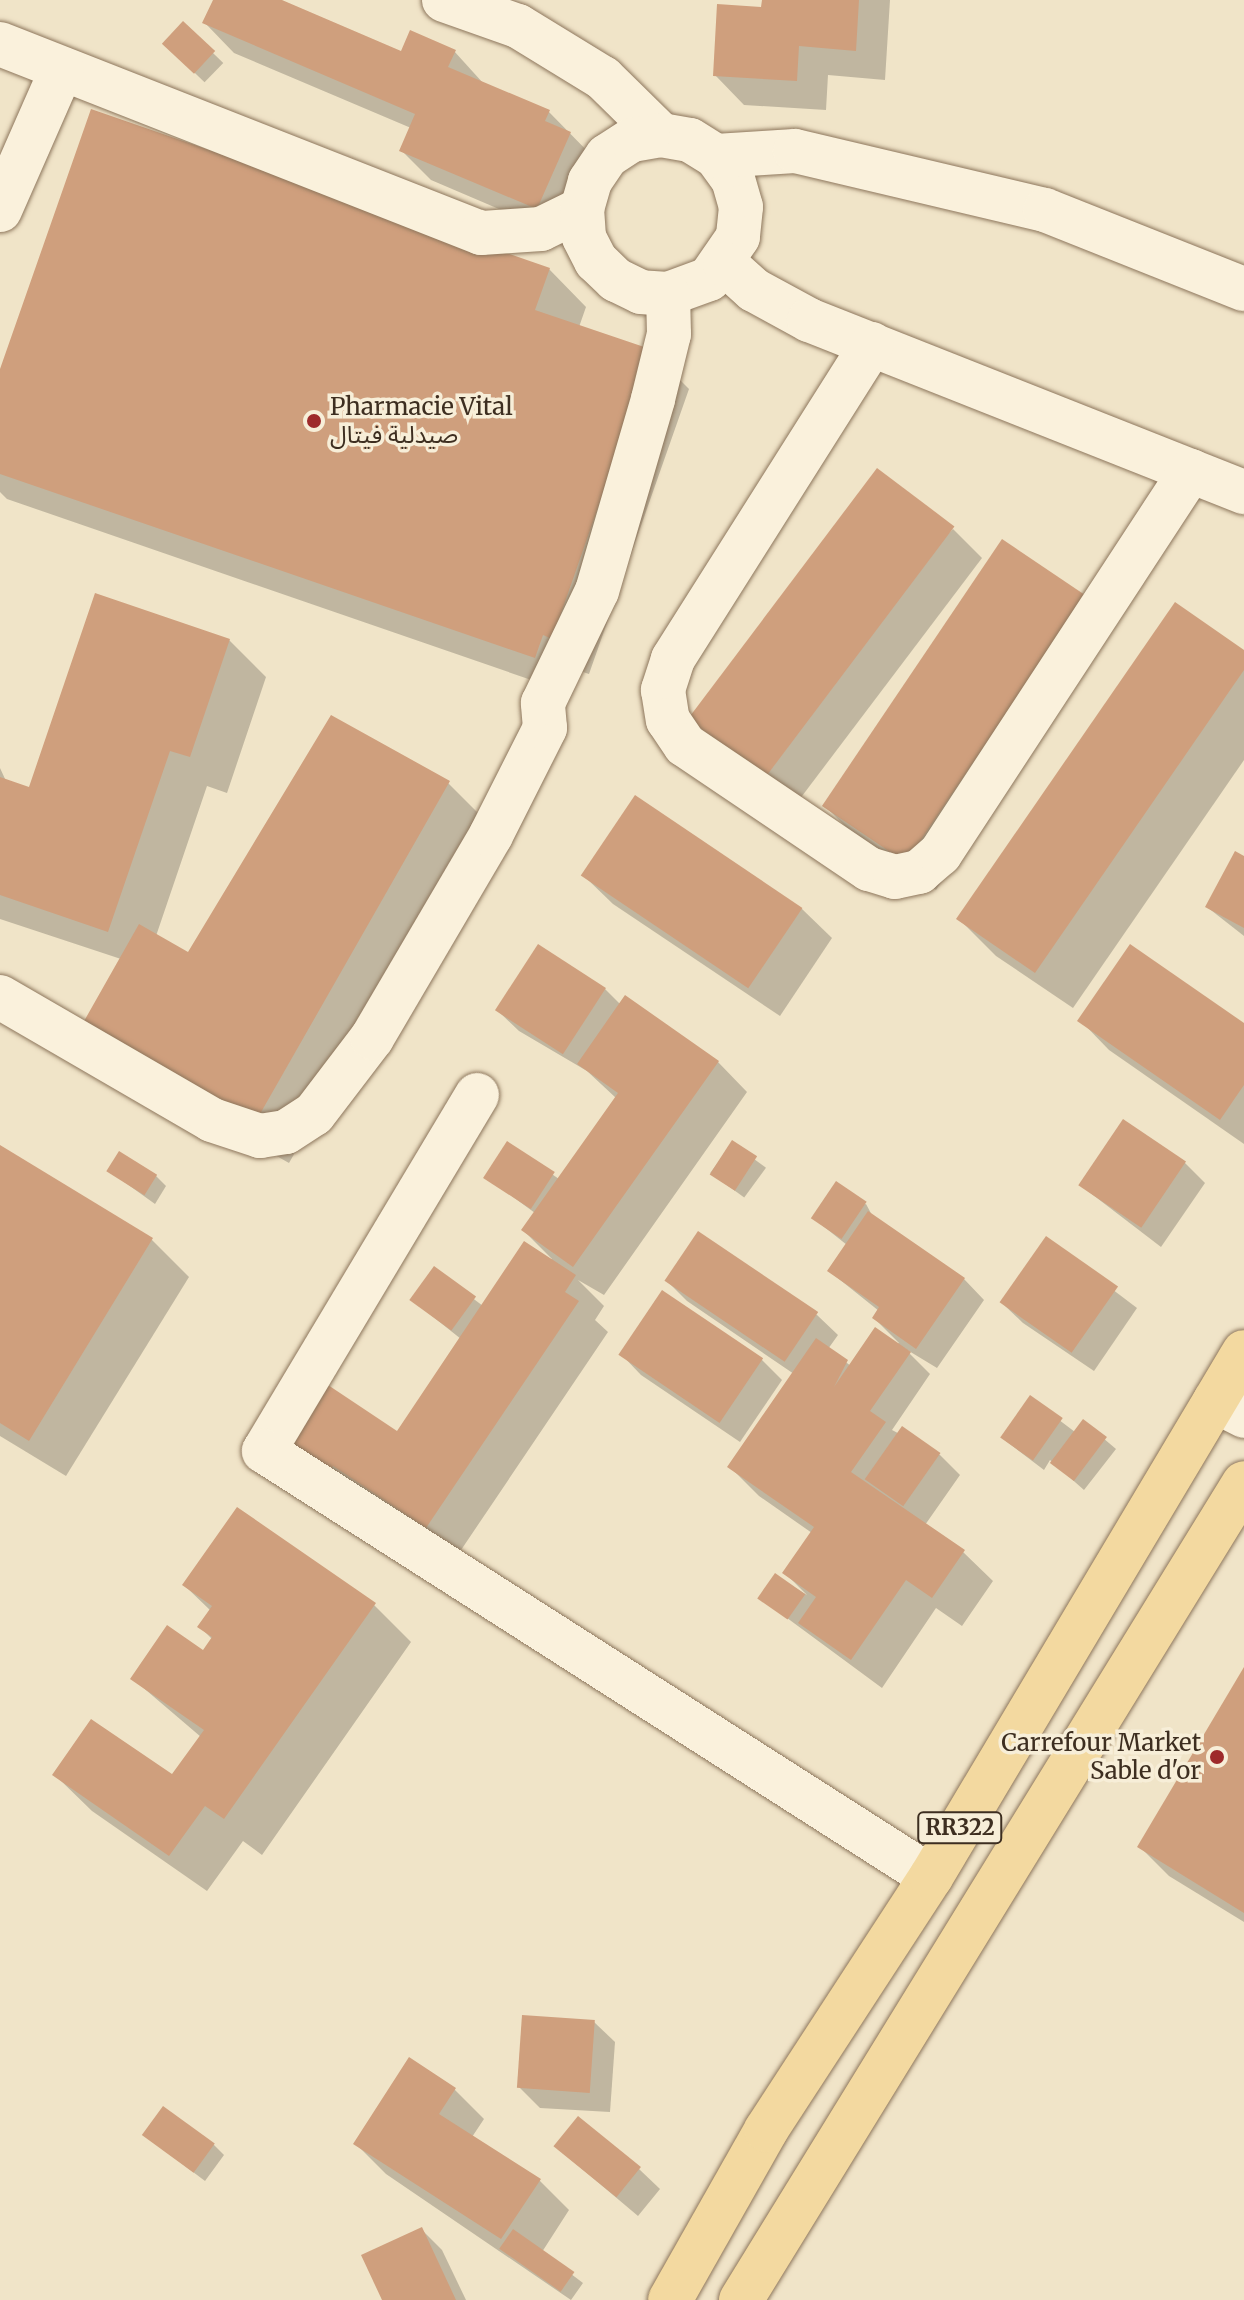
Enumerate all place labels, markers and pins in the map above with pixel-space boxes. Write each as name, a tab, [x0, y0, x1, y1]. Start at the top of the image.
place label: Pharmacie Vital صيدلية فيتال	[330, 393, 513, 449]
marker: Pharmacie Vital صيدلية فيتال	[305, 412, 323, 430]
place label: Carrefour Market Sable d'or	[1001, 1729, 1201, 1785]
marker: Carrefour Market Sable d'or	[1208, 1748, 1226, 1766]

